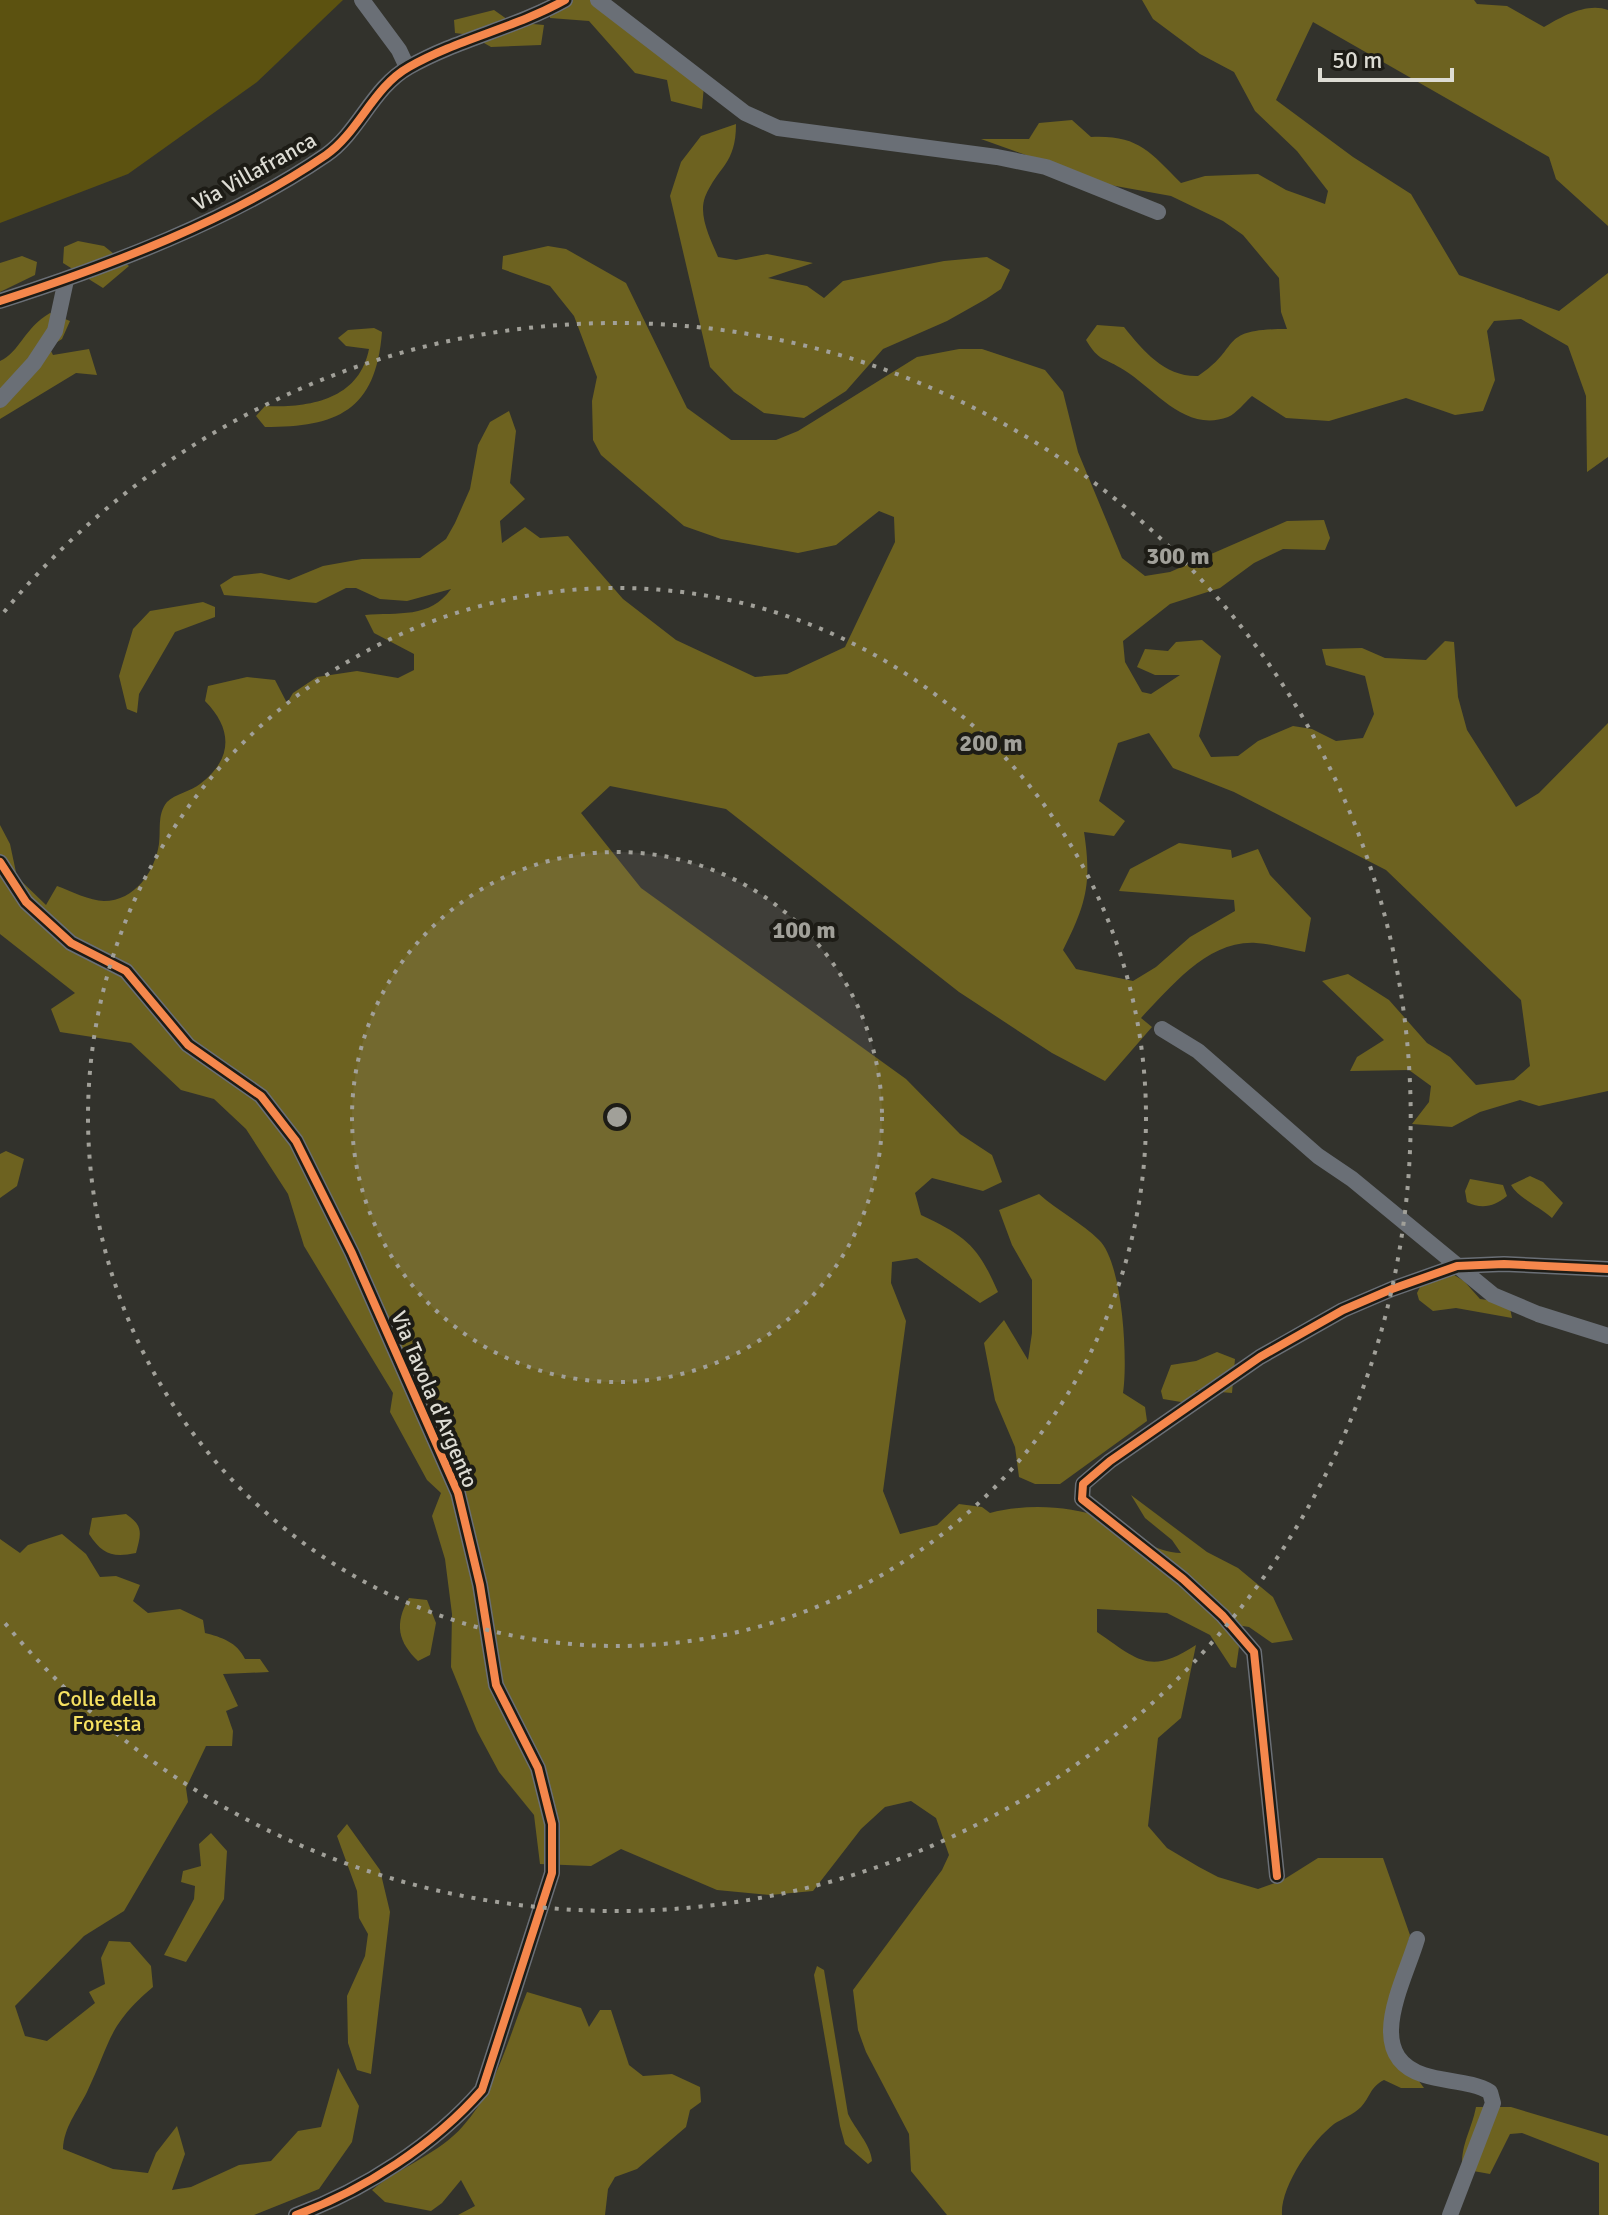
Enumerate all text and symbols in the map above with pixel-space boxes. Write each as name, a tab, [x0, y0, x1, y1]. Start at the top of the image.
scale bar	[1320, 32, 1452, 82]
text: 50 m	[1332, 45, 1382, 75]
street label: Via Villafranca	[188, 126, 321, 217]
text: 300 m	[1146, 541, 1210, 571]
text: 200 m	[959, 728, 1023, 758]
text: 100 m	[772, 915, 836, 945]
centre of rings	[603, 1103, 631, 1131]
street label: Via Tavola d'Argento	[385, 1307, 484, 1492]
park label: Colle della Foresta	[57, 1685, 157, 1737]

